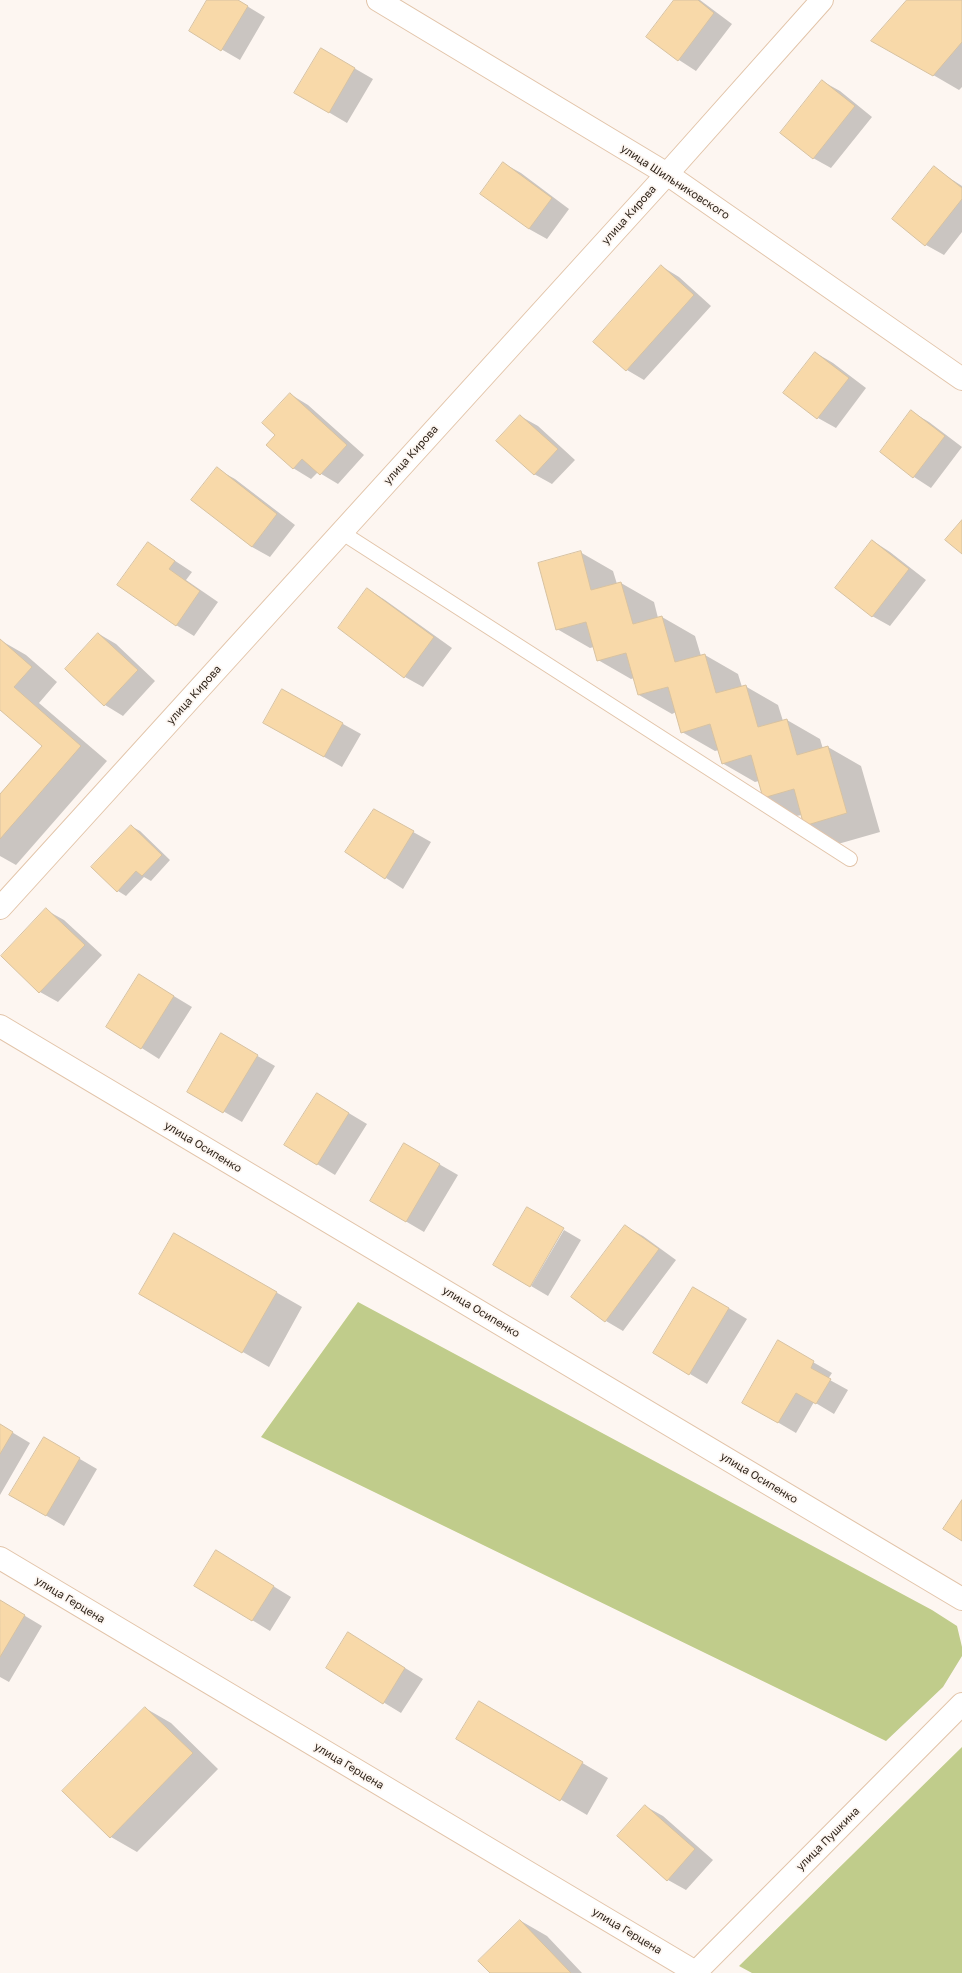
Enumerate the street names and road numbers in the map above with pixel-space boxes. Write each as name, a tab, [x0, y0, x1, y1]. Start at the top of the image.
street label: улица Шильниковского	[618, 142, 732, 222]
street label: улица Кирова	[599, 183, 659, 247]
street label: улица Кирова	[381, 423, 441, 487]
street label: улица Кирова	[164, 663, 224, 727]
street label: улица Осипенко	[162, 1119, 244, 1175]
street label: улица Осипенко	[440, 1284, 522, 1340]
street label: улица Осипенко	[718, 1450, 800, 1506]
street label: улица Герцена	[33, 1574, 107, 1626]
street label: улица Герцена	[312, 1740, 386, 1792]
street label: улица Пушкина	[794, 1805, 862, 1873]
street label: улица Герцена	[590, 1905, 664, 1957]

